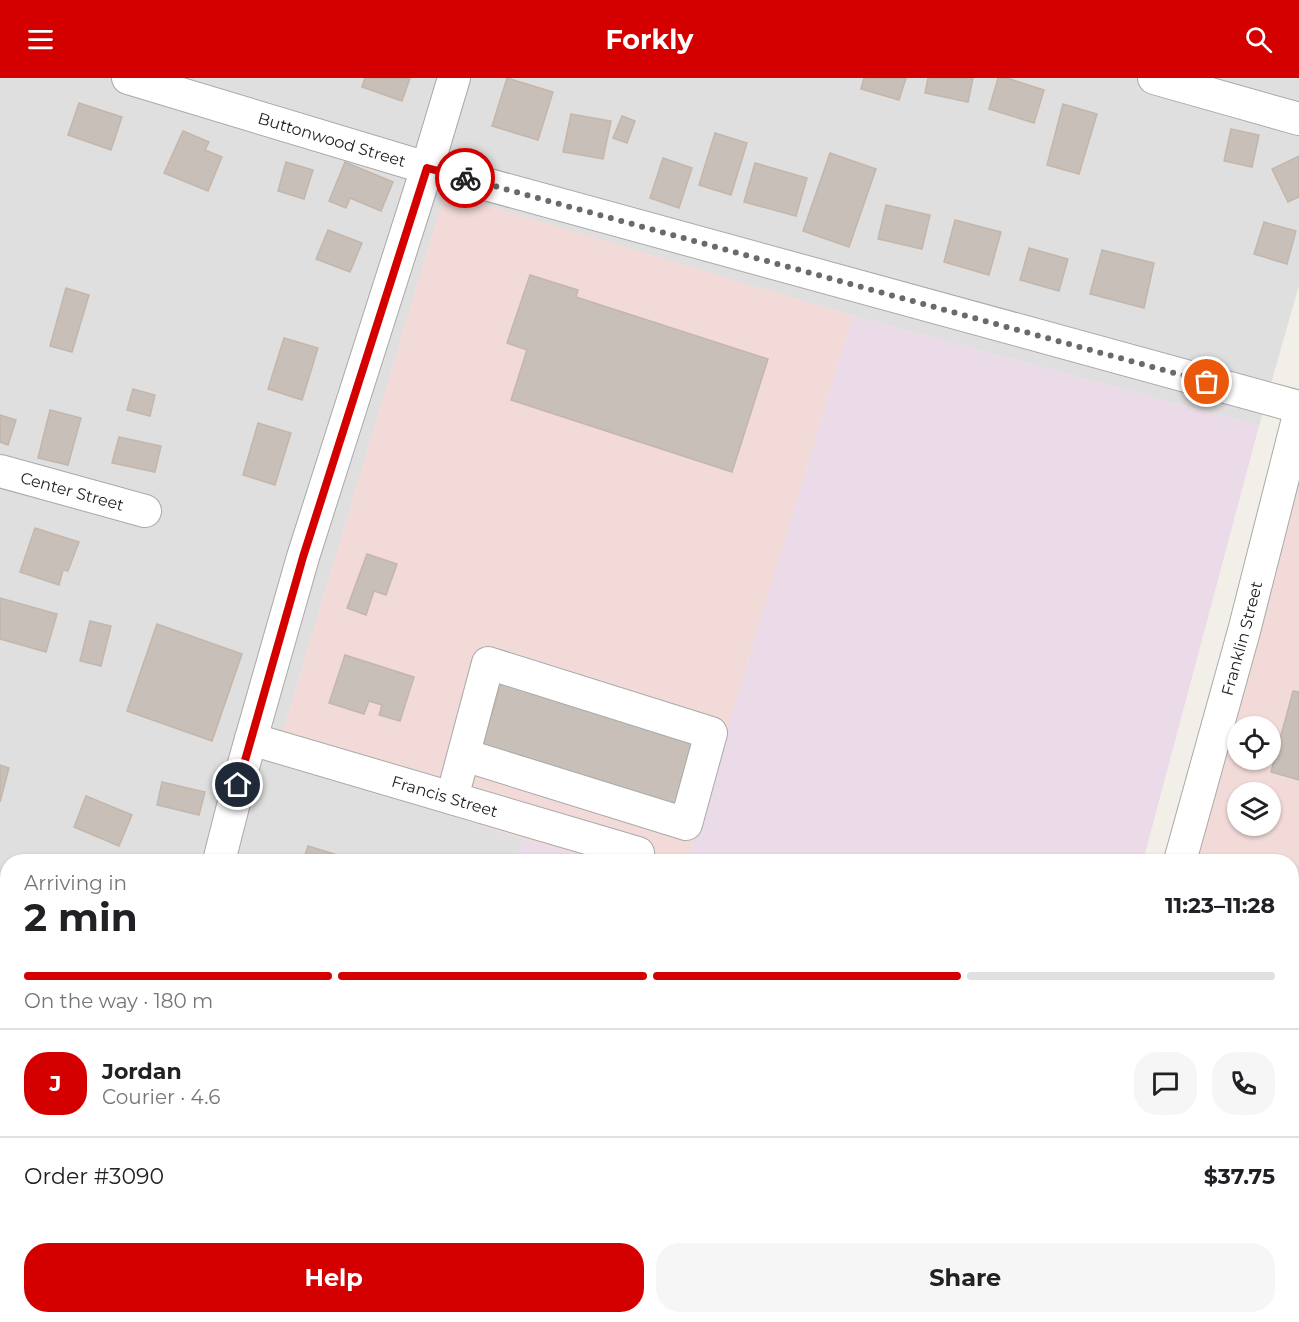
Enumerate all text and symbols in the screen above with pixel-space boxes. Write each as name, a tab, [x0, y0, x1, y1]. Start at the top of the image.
icon: menu	[24, 23, 57, 56]
text: Forkly	[605, 23, 694, 56]
icon: search	[1242, 23, 1275, 56]
street label: Buttonwood Street	[256, 108, 409, 171]
courier	[435, 148, 495, 208]
icon: bike	[449, 162, 482, 195]
pin	[1181, 356, 1232, 407]
icon: bag	[1190, 365, 1223, 398]
street label: Center Street	[18, 468, 127, 514]
street label: Franklin Street	[1217, 579, 1266, 698]
map controls	[1227, 716, 1281, 836]
button: locate	[1227, 716, 1281, 770]
pin	[212, 759, 263, 810]
icon: home	[221, 768, 254, 801]
street label: Francis Street	[389, 771, 501, 821]
button: layers	[1227, 782, 1281, 836]
text: Arriving in	[24, 871, 127, 895]
text: 11:23–11:28	[1165, 892, 1275, 919]
text: 2 min	[24, 893, 138, 941]
text: On the way · 180 m	[24, 989, 213, 1013]
button: chat	[1134, 1052, 1197, 1115]
button: phone	[1212, 1052, 1275, 1115]
text: Jordan	[102, 1058, 182, 1085]
text: J	[50, 1070, 61, 1097]
text: Courier · 4.6	[102, 1085, 220, 1109]
text: Order #3090	[24, 1163, 164, 1190]
text: $37.75	[1204, 1163, 1275, 1190]
button: Help	[24, 1243, 644, 1312]
button: Share	[656, 1243, 1275, 1312]

